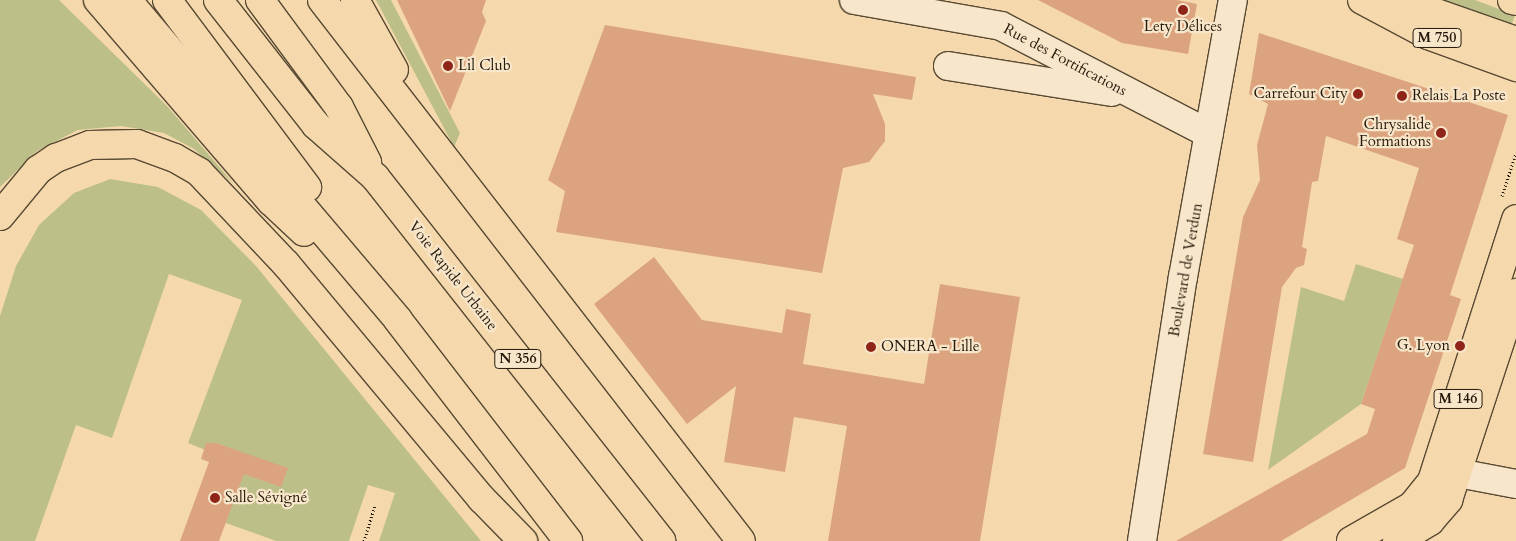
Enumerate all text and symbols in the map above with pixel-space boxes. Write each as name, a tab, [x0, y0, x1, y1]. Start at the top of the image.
marker: Lety Délices	[1177, 4, 1189, 16]
place label: Lety Délices	[1144, 18, 1222, 36]
street label: Rue des Fortifications	[1000, 20, 1130, 100]
road number: M 750	[1412, 26, 1462, 49]
place label: Lil Club	[458, 57, 511, 75]
marker: Lil Club	[442, 60, 454, 72]
place label: Carrefour City	[1254, 85, 1348, 103]
place label: Relais La Poste	[1412, 87, 1506, 105]
marker: Carrefour City	[1352, 88, 1364, 100]
marker: Relais La Poste	[1396, 90, 1408, 102]
place label: Chrysalide Formations	[1359, 115, 1431, 150]
marker: Chrysalide Formations	[1435, 127, 1447, 139]
street label: Boulevard de Verdun	[1165, 202, 1207, 338]
street label: Voie Rapide Urbaine	[405, 218, 501, 334]
place label: G. Lyon	[1397, 337, 1450, 355]
place label: ONERA - Lille	[881, 338, 980, 356]
marker: G. Lyon	[1454, 340, 1466, 352]
marker: ONERA - Lille	[865, 341, 877, 353]
road number: N 356	[494, 348, 542, 370]
road number: M 146	[1433, 388, 1483, 410]
place label: Salle Sévigné	[225, 489, 307, 507]
marker: Salle Sévigné	[209, 492, 221, 504]

